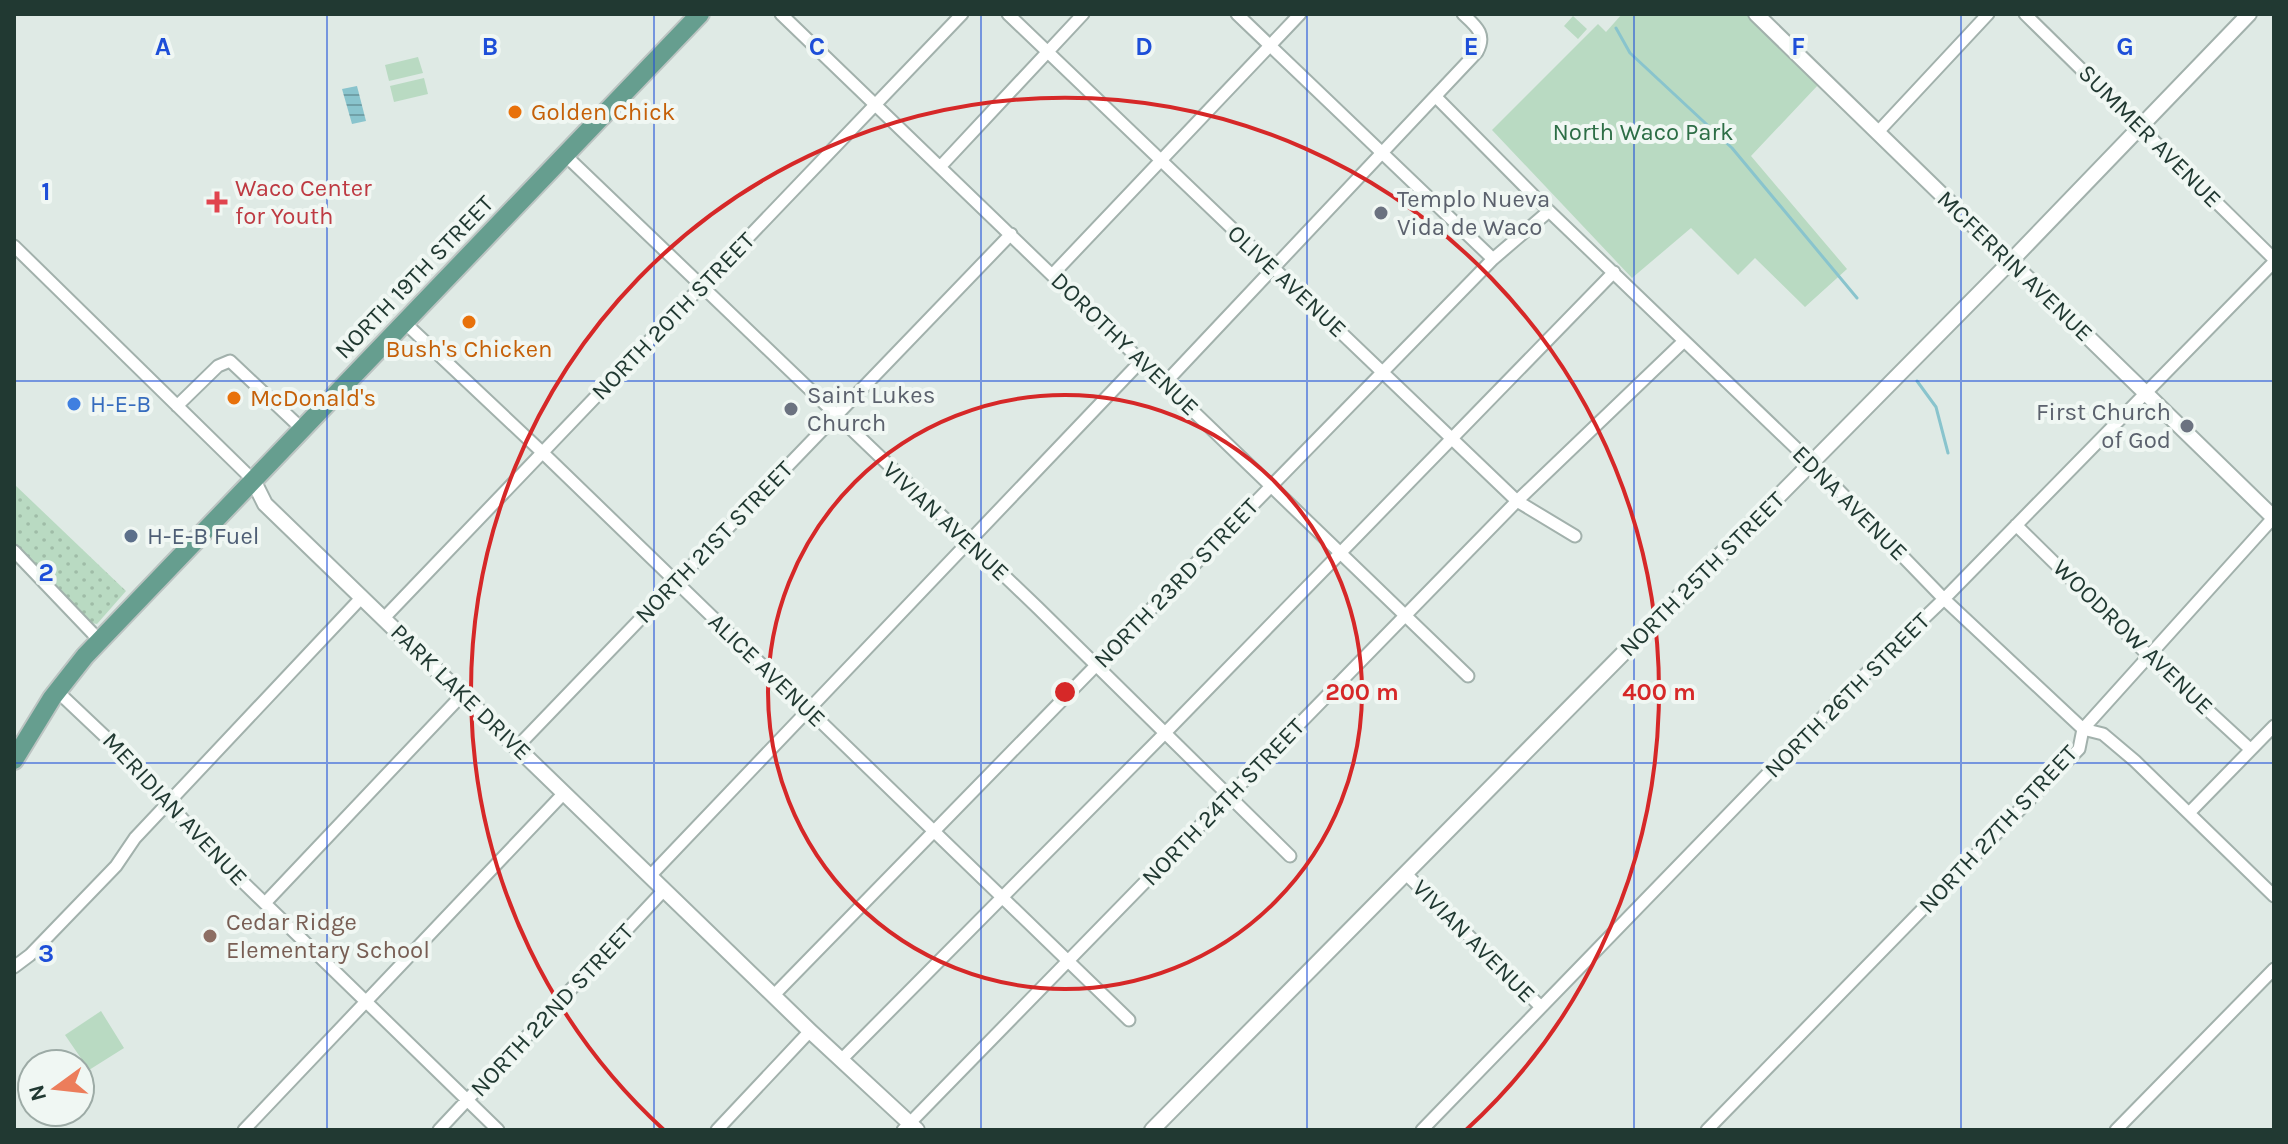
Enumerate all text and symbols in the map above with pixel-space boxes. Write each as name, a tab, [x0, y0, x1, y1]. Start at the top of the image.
text: A	[155, 31, 171, 62]
text: B	[482, 31, 498, 62]
text: C	[809, 31, 825, 62]
text: D	[1135, 31, 1153, 62]
text: E	[1463, 31, 1479, 62]
text: F	[1791, 31, 1805, 62]
text: G	[2116, 31, 2134, 62]
street label: SUMMER AVENUE	[2073, 59, 2227, 213]
place label: Golden Chick	[531, 98, 675, 126]
marker: Golden Chick	[506, 103, 524, 121]
park label: North Waco Park	[1552, 118, 1734, 146]
place label: Waco Center for Youth	[235, 174, 372, 230]
text: 1	[41, 176, 51, 207]
place label: Templo Nueva Vida de Waco	[1397, 185, 1550, 241]
street label: MCFERRIN AVENUE	[1932, 185, 2098, 347]
street label: NORTH 19TH STREET	[329, 190, 499, 364]
marker: Waco Center for Youth	[206, 191, 228, 213]
marker: Templo Nueva Vida de Waco	[1372, 204, 1390, 222]
street label: OLIVE AVENUE	[1222, 219, 1352, 343]
street label: NORTH 20TH STREET	[586, 226, 760, 406]
street label: DOROTHY AVENUE	[1045, 266, 1205, 422]
marker: Bush's Chicken	[460, 313, 478, 331]
place label: Bush's Chicken	[385, 335, 553, 363]
place label: Saint Lukes Church	[807, 381, 935, 437]
place label: McDonald's	[250, 384, 376, 412]
marker: McDonald's	[225, 389, 243, 407]
place label: H-E-B	[90, 390, 151, 418]
marker: H-E-B	[65, 395, 83, 413]
place label: First Church of God	[2036, 398, 2171, 454]
marker: Saint Lukes Church	[782, 400, 800, 418]
marker: First Church of God	[2178, 417, 2196, 435]
street label: EDNA AVENUE	[1787, 440, 1913, 566]
street label: NORTH 21ST STREET	[629, 455, 799, 629]
street label: VIVIAN AVENUE	[877, 456, 1015, 586]
street label: NORTH 25TH STREET	[1614, 486, 1790, 662]
street label: NORTH 23RD STREET	[1088, 492, 1264, 674]
place label: H-E-B Fuel	[147, 522, 259, 550]
marker: H-E-B Fuel	[122, 527, 140, 545]
street label: WOODROW AVENUE	[2047, 554, 2219, 720]
text: 2	[38, 557, 54, 588]
street label: ALICE AVENUE	[703, 607, 831, 733]
street label: NORTH 26TH STREET	[1759, 607, 1935, 783]
street label: PARK LAKE DRIVE	[385, 618, 537, 766]
centre of rings	[1051, 678, 1079, 706]
text: 200 m	[1325, 678, 1399, 706]
text: 400 m	[1622, 678, 1696, 706]
street label: NORTH 24TH STREET	[1136, 713, 1310, 891]
street label: MERIDIAN AVENUE	[97, 727, 253, 891]
street label: NORTH 27TH STREET	[1913, 739, 2083, 919]
street label: VIVIAN AVENUE	[1407, 874, 1541, 1008]
place label: Cedar Ridge Elementary School	[226, 908, 430, 964]
street label: NORTH 22ND STREET	[465, 918, 639, 1102]
marker: Cedar Ridge Elementary School	[201, 927, 219, 945]
text: 3	[38, 938, 54, 969]
north arrow	[16, 1048, 96, 1128]
text: N	[23, 1082, 52, 1104]

